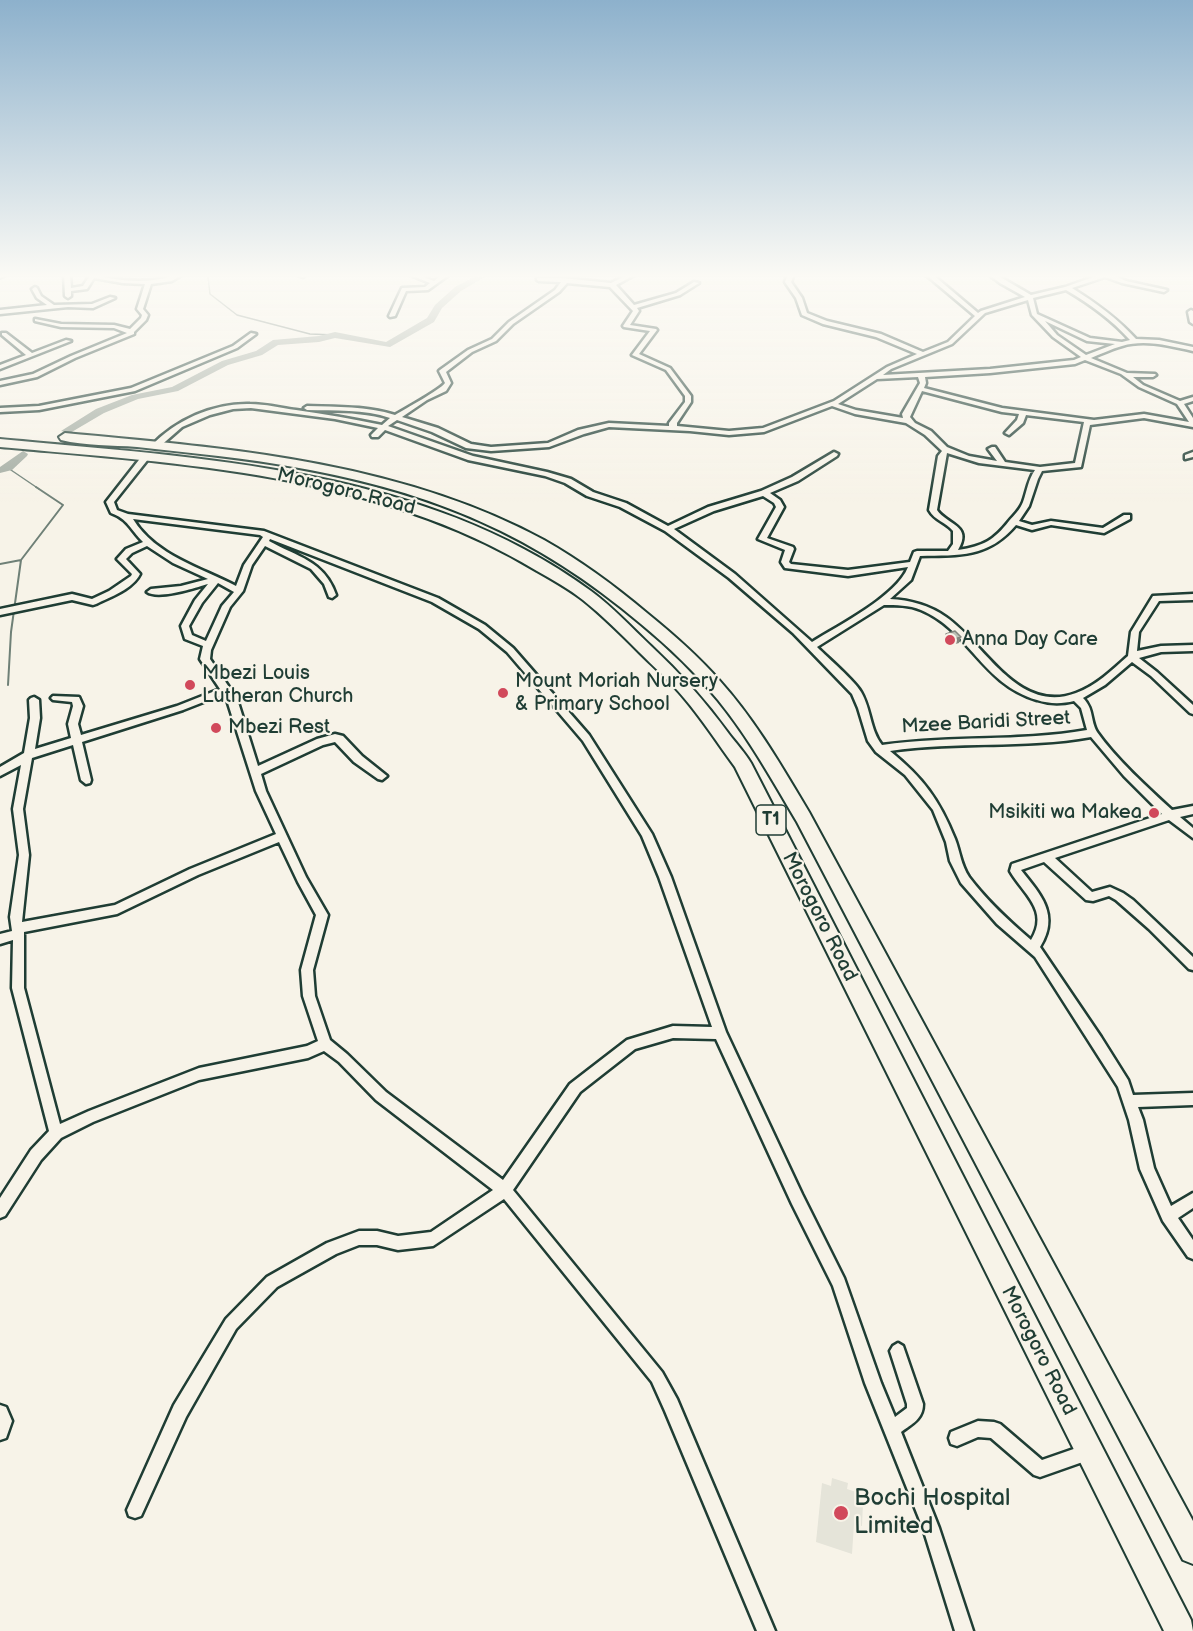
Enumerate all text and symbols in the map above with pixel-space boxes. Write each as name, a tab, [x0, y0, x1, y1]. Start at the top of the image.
street label: Morogoro Road	[274, 463, 418, 521]
place label: Anna Day Care	[962, 628, 1098, 652]
marker: Anna Day Care	[943, 633, 957, 647]
place label: Mbezi Louis Lutheran Church	[202, 662, 353, 709]
place label: Mount Moriah Nursery & Primary School	[515, 670, 718, 717]
marker: Mbezi Louis Lutheran Church	[183, 678, 197, 692]
marker: Mount Moriah Nursery & Primary School	[496, 686, 510, 700]
street label: Mzee Baridi Street	[901, 707, 1071, 739]
place label: Mbezi Rest	[228, 716, 330, 740]
marker: Mbezi Rest	[209, 721, 223, 735]
place label: Msikiti wa Makea	[988, 801, 1142, 825]
road number: T1	[756, 805, 786, 835]
marker: Msikiti wa Makea	[1147, 806, 1161, 820]
street label: Morogoro Road	[776, 848, 862, 986]
street label: Morogoro Road	[995, 1282, 1081, 1420]
place label: Bochi Hospital Limited	[854, 1485, 1010, 1541]
marker: Bochi Hospital Limited	[832, 1504, 850, 1522]

